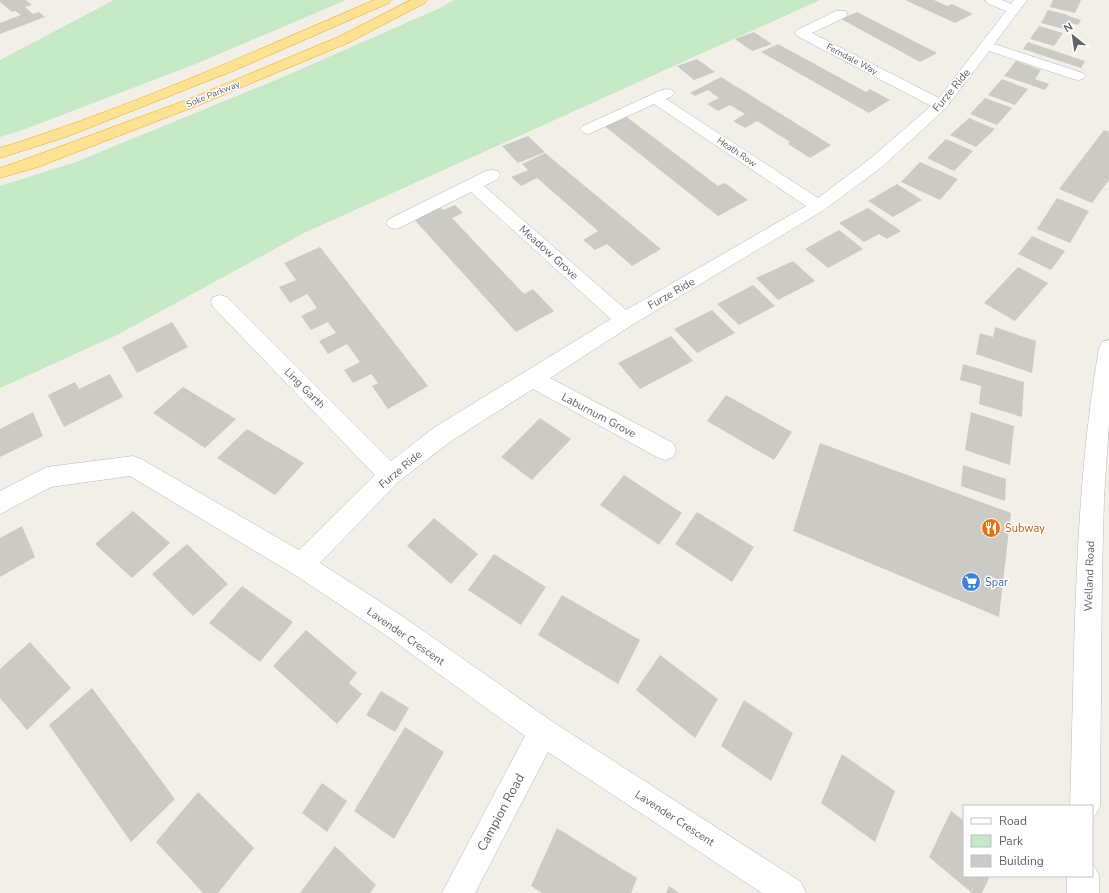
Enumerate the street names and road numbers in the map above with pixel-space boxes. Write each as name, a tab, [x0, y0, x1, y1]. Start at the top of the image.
street label: Ferndale Way	[824, 40, 880, 78]
street label: Furze Ride	[929, 66, 974, 115]
street label: Soke Parkway	[184, 78, 242, 110]
street label: Heath Row	[715, 134, 760, 170]
street label: Meadow Grove	[516, 222, 582, 283]
street label: Furze Ride	[645, 274, 698, 313]
street label: Ling Garth	[281, 365, 328, 412]
street label: Laburnum Grove	[559, 389, 639, 441]
street label: Furze Ride	[376, 447, 425, 492]
street label: Welland Road	[1081, 540, 1098, 612]
street label: Lavender Crescent	[364, 604, 448, 669]
street label: Campion Road	[473, 771, 529, 854]
street label: Lavender Crescent	[632, 787, 717, 850]

